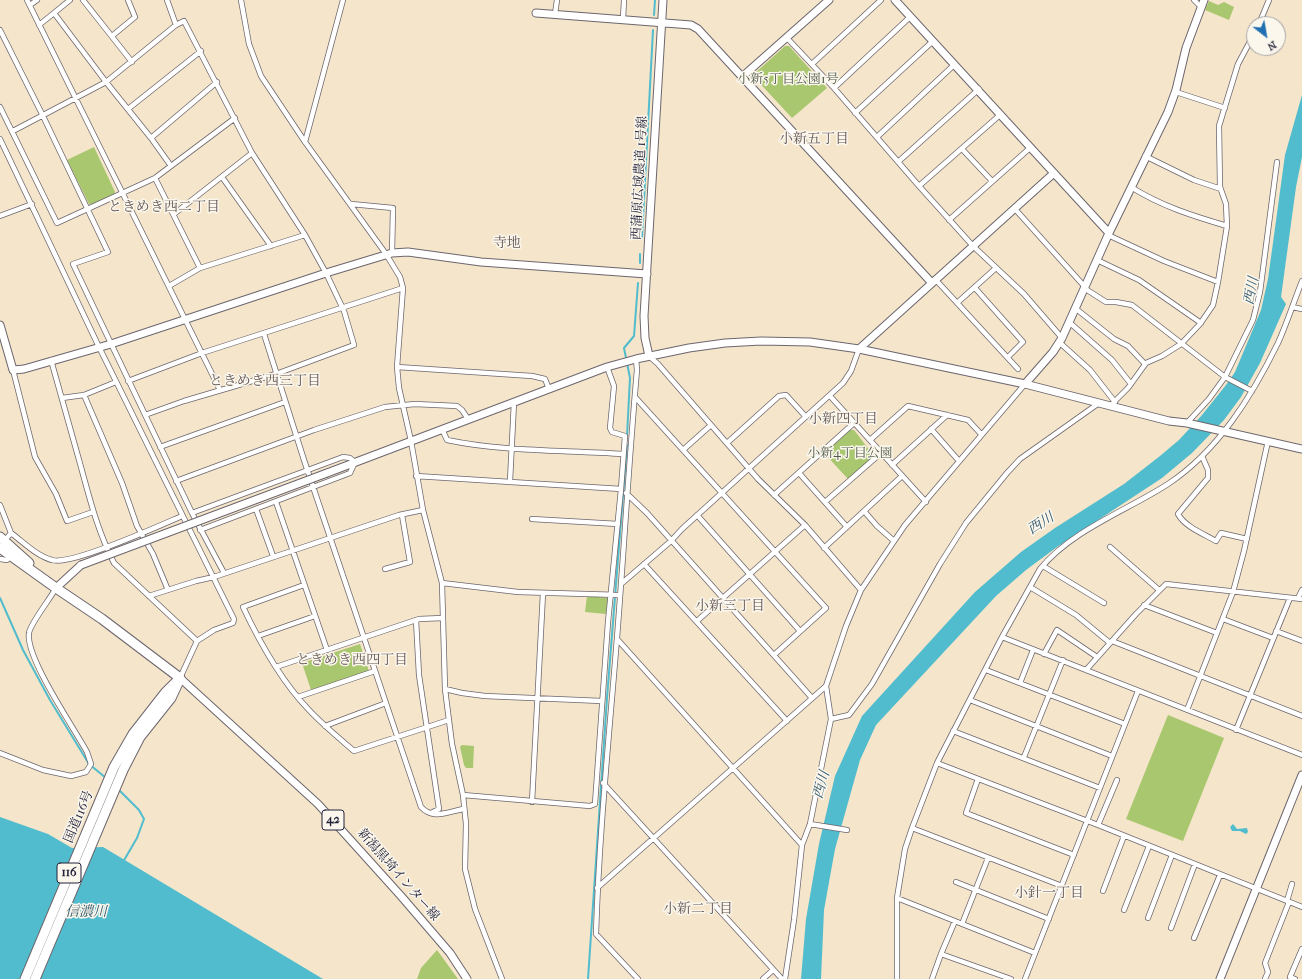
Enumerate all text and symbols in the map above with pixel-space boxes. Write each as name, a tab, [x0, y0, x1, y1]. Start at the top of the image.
north arrow	[1246, 16, 1286, 56]
text: N	[1265, 38, 1279, 54]
park label: 小新5丁目公園1号	[737, 72, 839, 88]
street label: 西蒲原広域農道 1号線	[629, 115, 651, 241]
district label: 小新五丁目	[779, 132, 849, 148]
district label: ときめき西二丁目	[108, 200, 220, 216]
district label: 寺地	[493, 236, 521, 252]
water label: 西川	[1241, 276, 1263, 306]
district label: ときめき西三丁目	[209, 374, 321, 390]
district label: 小新四丁目	[808, 412, 878, 428]
park label: 小新4丁目公園	[807, 446, 893, 462]
water label: 西川	[1025, 509, 1057, 539]
district label: 小新三丁目	[695, 599, 765, 615]
district label: ときめき西四丁目	[296, 653, 408, 669]
water label: 西川	[810, 769, 834, 801]
street label: 国道116号	[61, 789, 97, 845]
road number: 42	[322, 810, 344, 830]
street label: 新潟黒埼インター線	[354, 826, 442, 924]
road number: 116	[57, 863, 81, 883]
district label: 小針一丁目	[1014, 886, 1084, 902]
district label: 小新二丁目	[663, 902, 733, 918]
water label: 信濃川	[65, 905, 107, 921]

